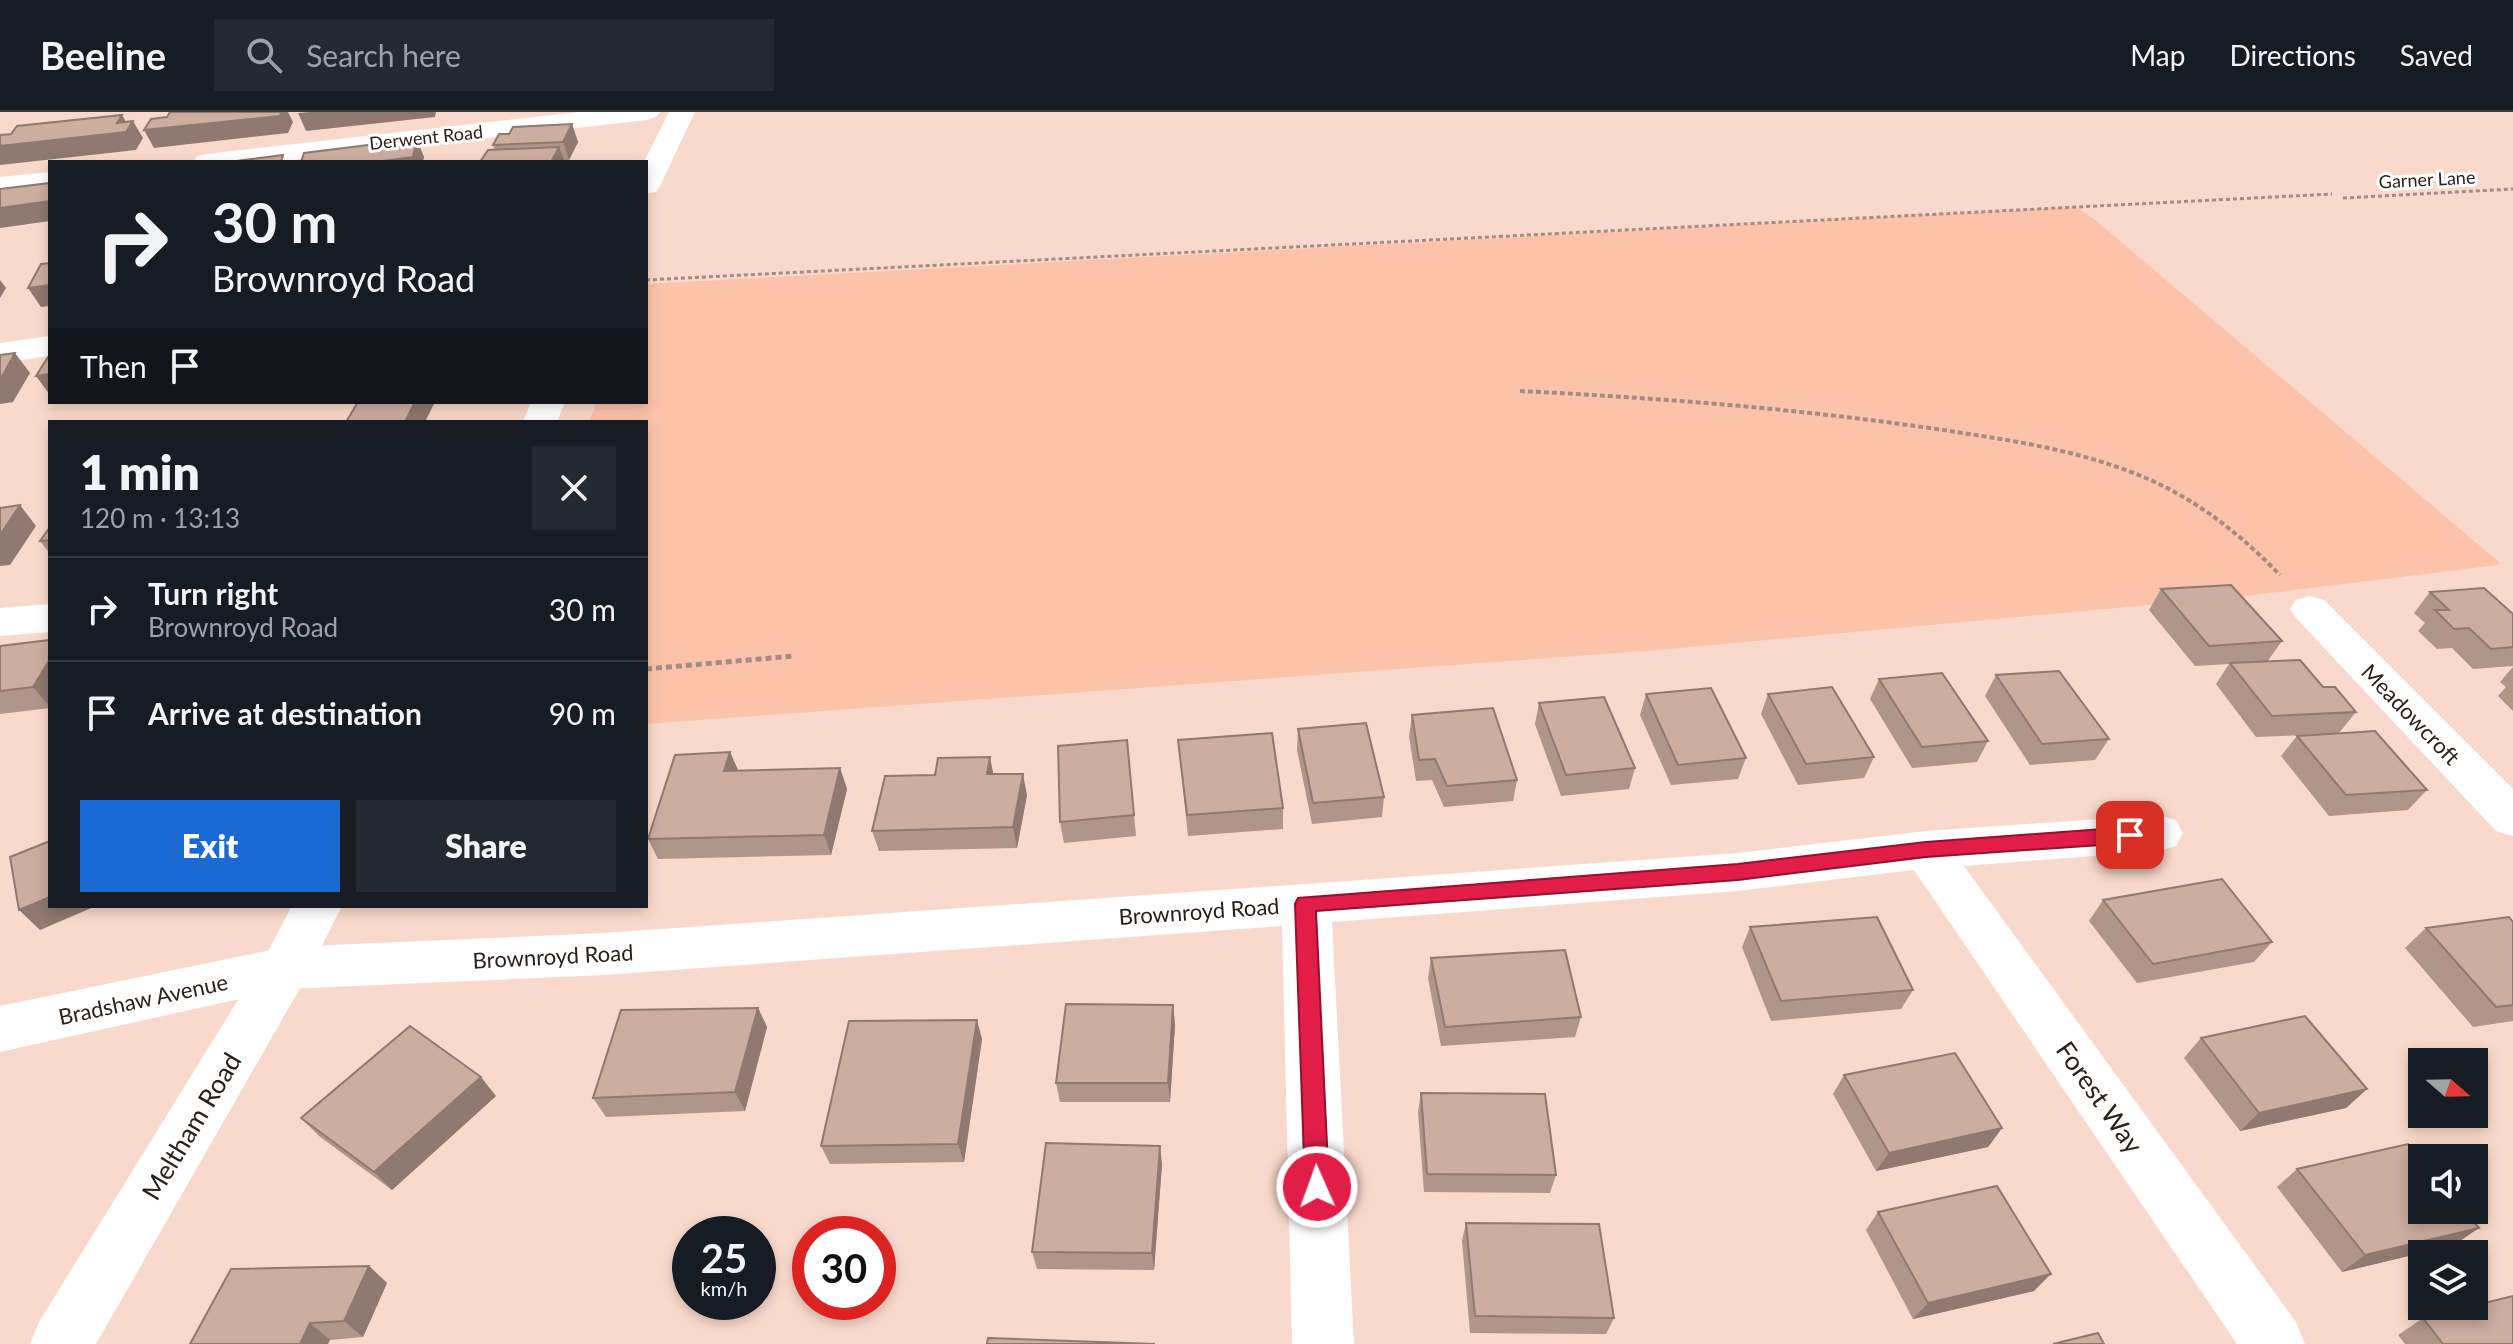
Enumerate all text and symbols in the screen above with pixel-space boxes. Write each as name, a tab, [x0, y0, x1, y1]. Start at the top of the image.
search box	[214, 19, 774, 91]
text: Beeline	[40, 32, 166, 78]
icon: search	[242, 33, 286, 77]
text: Search here	[306, 37, 461, 73]
text: Map	[2130, 38, 2185, 72]
text: Directions	[2229, 38, 2356, 72]
text: Saved	[2400, 38, 2473, 72]
street label: Derwent Road	[368, 120, 484, 154]
street label: Garner Lane	[2378, 165, 2476, 193]
text: 30 m	[212, 188, 337, 255]
icon: right	[80, 192, 184, 296]
text: Brownroyd Road	[212, 256, 475, 300]
icon: arrive	[163, 344, 207, 388]
text: Then	[80, 348, 147, 384]
text: 1 min	[80, 443, 200, 500]
button: close	[532, 446, 616, 530]
text: 120 m · 13:13	[80, 502, 240, 534]
text: Turn right	[148, 575, 278, 611]
icon: right	[80, 587, 124, 631]
text: 30 m	[549, 591, 616, 627]
text: Brownroyd Road	[148, 611, 338, 643]
street label: Meadowcroft	[2356, 658, 2466, 770]
icon: arrive	[80, 691, 124, 735]
text: Arrive at destination	[148, 695, 422, 731]
text: 90 m	[549, 695, 616, 731]
button: Exit	[80, 800, 340, 892]
button: Share	[356, 800, 616, 892]
pin	[2096, 801, 2164, 869]
icon: arrive	[2108, 813, 2152, 857]
street label: Brownroyd Road	[1118, 892, 1280, 930]
street label: Brownroyd Road	[472, 938, 634, 974]
street label: Bradshaw Avenue	[56, 968, 230, 1030]
street label: Forest Way	[2050, 1035, 2151, 1160]
street label: Meltham Road	[135, 1047, 247, 1205]
north arrow	[2408, 1048, 2488, 1128]
map controls	[2408, 1048, 2488, 1320]
button: sound	[2408, 1144, 2488, 1224]
position arrow	[1275, 1145, 1359, 1229]
speed limit sign: 30	[792, 1216, 896, 1320]
text: 25	[701, 1234, 747, 1282]
button: layers	[2408, 1240, 2488, 1320]
text: km/h	[701, 1276, 747, 1300]

